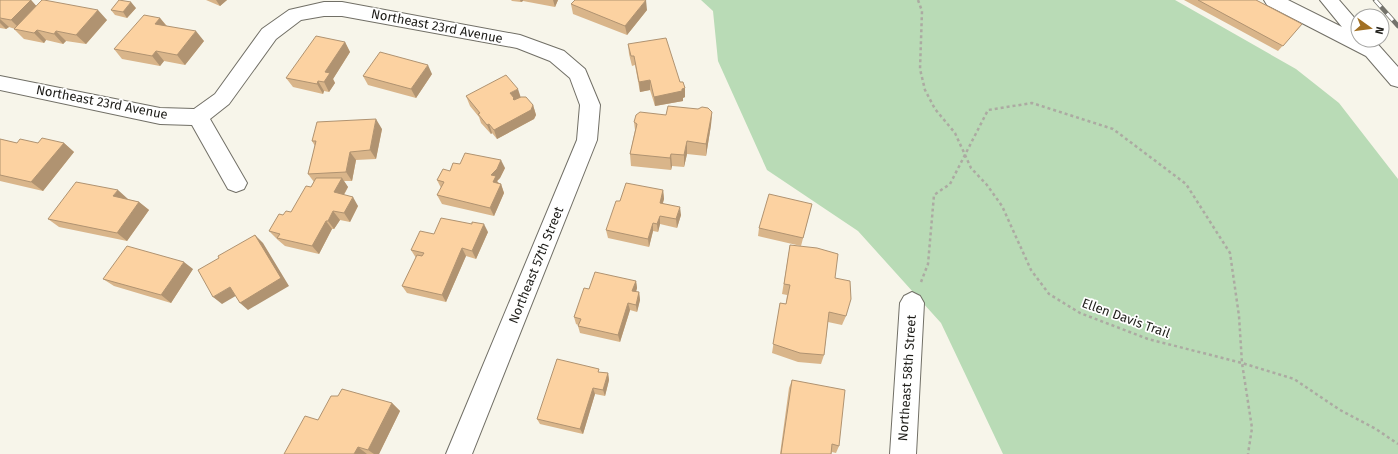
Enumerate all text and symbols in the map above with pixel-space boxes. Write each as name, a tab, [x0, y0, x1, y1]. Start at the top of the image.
street label: Northeast 23rd Avenue	[370, 6, 504, 46]
north arrow	[1350, 8, 1390, 48]
text: N	[1372, 25, 1386, 35]
street label: Northeast 23rd Avenue	[35, 82, 169, 122]
street label: Northeast 57th Street	[506, 204, 566, 326]
street label: Ellen Davis Trail	[1080, 295, 1172, 341]
street label: Northeast 58th Street	[895, 314, 919, 442]

